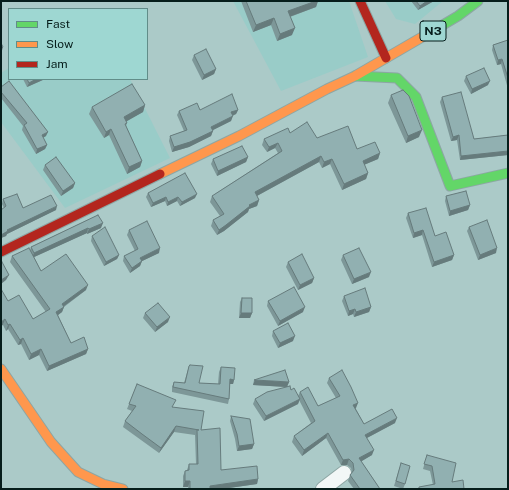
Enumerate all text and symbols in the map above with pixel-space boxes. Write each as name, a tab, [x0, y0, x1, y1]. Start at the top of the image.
legend	[8, 8, 148, 80]
text: Fast	[46, 17, 70, 31]
road number: N3	[420, 21, 446, 41]
text: Slow	[46, 37, 73, 51]
text: Jam	[46, 57, 68, 71]

